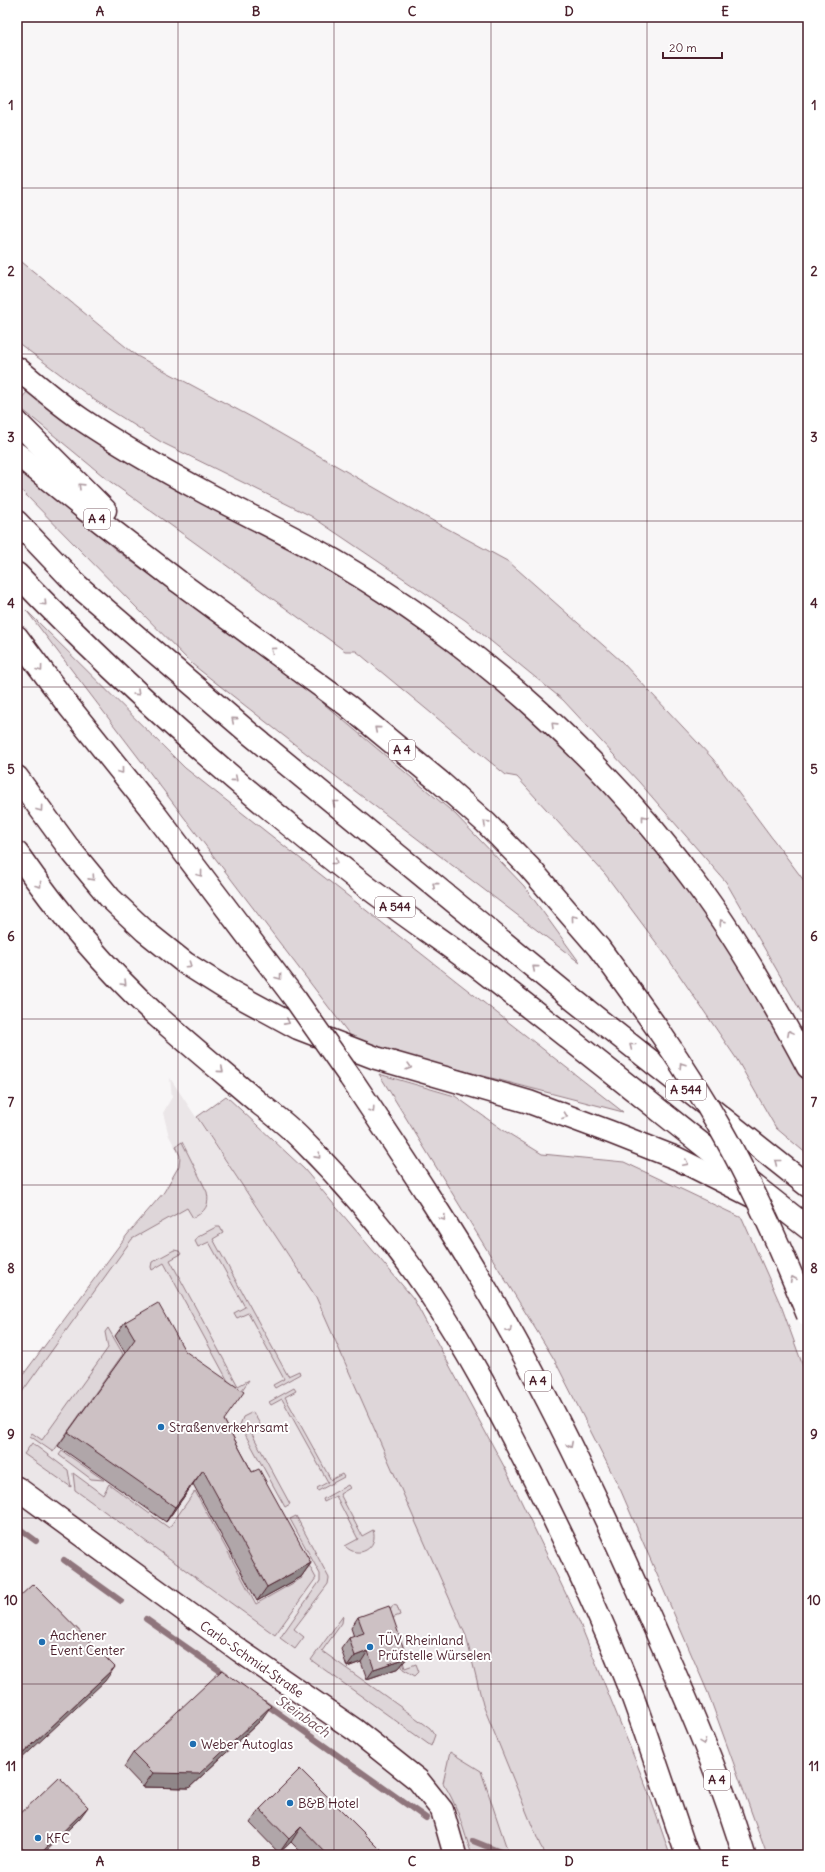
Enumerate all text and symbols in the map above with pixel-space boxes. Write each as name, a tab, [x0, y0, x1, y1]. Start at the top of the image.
text: A	[96, 3, 105, 20]
text: B	[252, 3, 261, 20]
text: C	[408, 3, 417, 20]
text: D	[564, 3, 574, 20]
text: E	[721, 3, 729, 20]
scale bar	[663, 34, 722, 60]
text: 20 m	[669, 40, 697, 55]
text: 1	[8, 97, 14, 114]
text: 1	[811, 97, 817, 114]
text: 2	[7, 263, 15, 280]
text: 2	[810, 263, 818, 280]
text: 3	[7, 429, 15, 446]
text: 3	[810, 429, 818, 446]
one-way arrow	[78, 483, 86, 491]
road number: A 4	[84, 509, 110, 529]
text: 4	[7, 595, 15, 612]
text: 4	[810, 595, 818, 612]
one-way arrow	[39, 598, 46, 605]
one-way arrow	[271, 648, 278, 655]
one-way arrow	[36, 664, 43, 671]
one-way arrow	[132, 688, 140, 696]
one-way arrow	[231, 718, 239, 725]
one-way arrow	[551, 722, 559, 729]
one-way arrow	[374, 727, 381, 734]
road number: A 4	[389, 740, 415, 760]
text: 5	[7, 761, 15, 778]
text: 5	[810, 761, 818, 778]
one-way arrow	[116, 766, 123, 773]
one-way arrow	[230, 775, 237, 782]
one-way arrow	[332, 800, 339, 807]
one-way arrow	[35, 804, 42, 811]
one-way arrow	[642, 815, 649, 823]
one-way arrow	[483, 820, 491, 828]
one-way arrow	[331, 857, 338, 864]
one-way arrow	[195, 869, 202, 876]
one-way arrow	[88, 873, 95, 881]
one-way arrow	[34, 880, 41, 887]
one-way arrow	[433, 883, 440, 890]
road number: A 544	[375, 897, 415, 917]
one-way arrow	[571, 916, 578, 923]
one-way arrow	[719, 919, 727, 926]
text: 6	[7, 928, 15, 945]
text: 6	[810, 928, 818, 945]
one-way arrow	[184, 960, 191, 967]
one-way arrow	[532, 966, 540, 973]
one-way arrow	[274, 973, 281, 980]
one-way arrow	[119, 978, 127, 986]
one-way arrow	[283, 1017, 291, 1025]
one-way arrow	[787, 1030, 794, 1037]
one-way arrow	[629, 1044, 636, 1051]
one-way arrow	[405, 1062, 412, 1071]
one-way arrow	[679, 1062, 686, 1069]
one-way arrow	[216, 1066, 223, 1073]
road number: A 544	[666, 1080, 706, 1100]
text: 7	[8, 1094, 15, 1111]
text: 7	[811, 1094, 818, 1111]
one-way arrow	[367, 1105, 374, 1112]
one-way arrow	[562, 1111, 569, 1119]
one-way arrow	[313, 1151, 320, 1159]
one-way arrow	[682, 1158, 690, 1166]
one-way arrow	[775, 1159, 782, 1166]
one-way arrow	[438, 1214, 446, 1221]
text: 8	[7, 1260, 15, 1277]
text: 8	[810, 1260, 818, 1277]
one-way arrow	[790, 1276, 798, 1283]
one-way arrow	[505, 1326, 512, 1333]
road number: A 4	[525, 1371, 551, 1391]
place label: Straßenverkehrsamt	[169, 1419, 289, 1436]
marker: Straßenverkehrsamt	[156, 1422, 166, 1432]
text: 9	[7, 1426, 15, 1443]
text: 9	[810, 1426, 818, 1443]
one-way arrow	[565, 1441, 573, 1448]
text: 10	[4, 1592, 18, 1609]
text: 10	[807, 1592, 821, 1609]
street label: Carlo-Schmid-Straße	[196, 1617, 307, 1702]
place label: Aachener Event Center	[50, 1627, 126, 1659]
place label: TÜV Rheinland Prüfstelle Würselen	[378, 1631, 491, 1664]
marker: Aachener Event Center	[37, 1637, 47, 1647]
marker: TÜV Rheinland Prüfstelle Würselen	[365, 1642, 375, 1652]
water label: Steinbach	[273, 1691, 334, 1742]
place label: Weber Autoglas	[201, 1736, 293, 1753]
one-way arrow	[698, 1738, 707, 1745]
marker: Weber Autoglas	[188, 1739, 198, 1749]
text: 11	[6, 1758, 16, 1775]
text: 11	[809, 1758, 819, 1775]
road number: A 4	[704, 1770, 730, 1790]
place label: B&B Hotel	[298, 1795, 359, 1812]
marker: B&B Hotel	[285, 1798, 295, 1808]
place label: KFC	[46, 1830, 70, 1847]
marker: KFC	[33, 1833, 43, 1843]
text: A	[96, 1853, 105, 1870]
text: B	[252, 1853, 261, 1870]
text: C	[408, 1853, 417, 1870]
text: D	[564, 1853, 574, 1870]
text: E	[721, 1853, 729, 1870]

